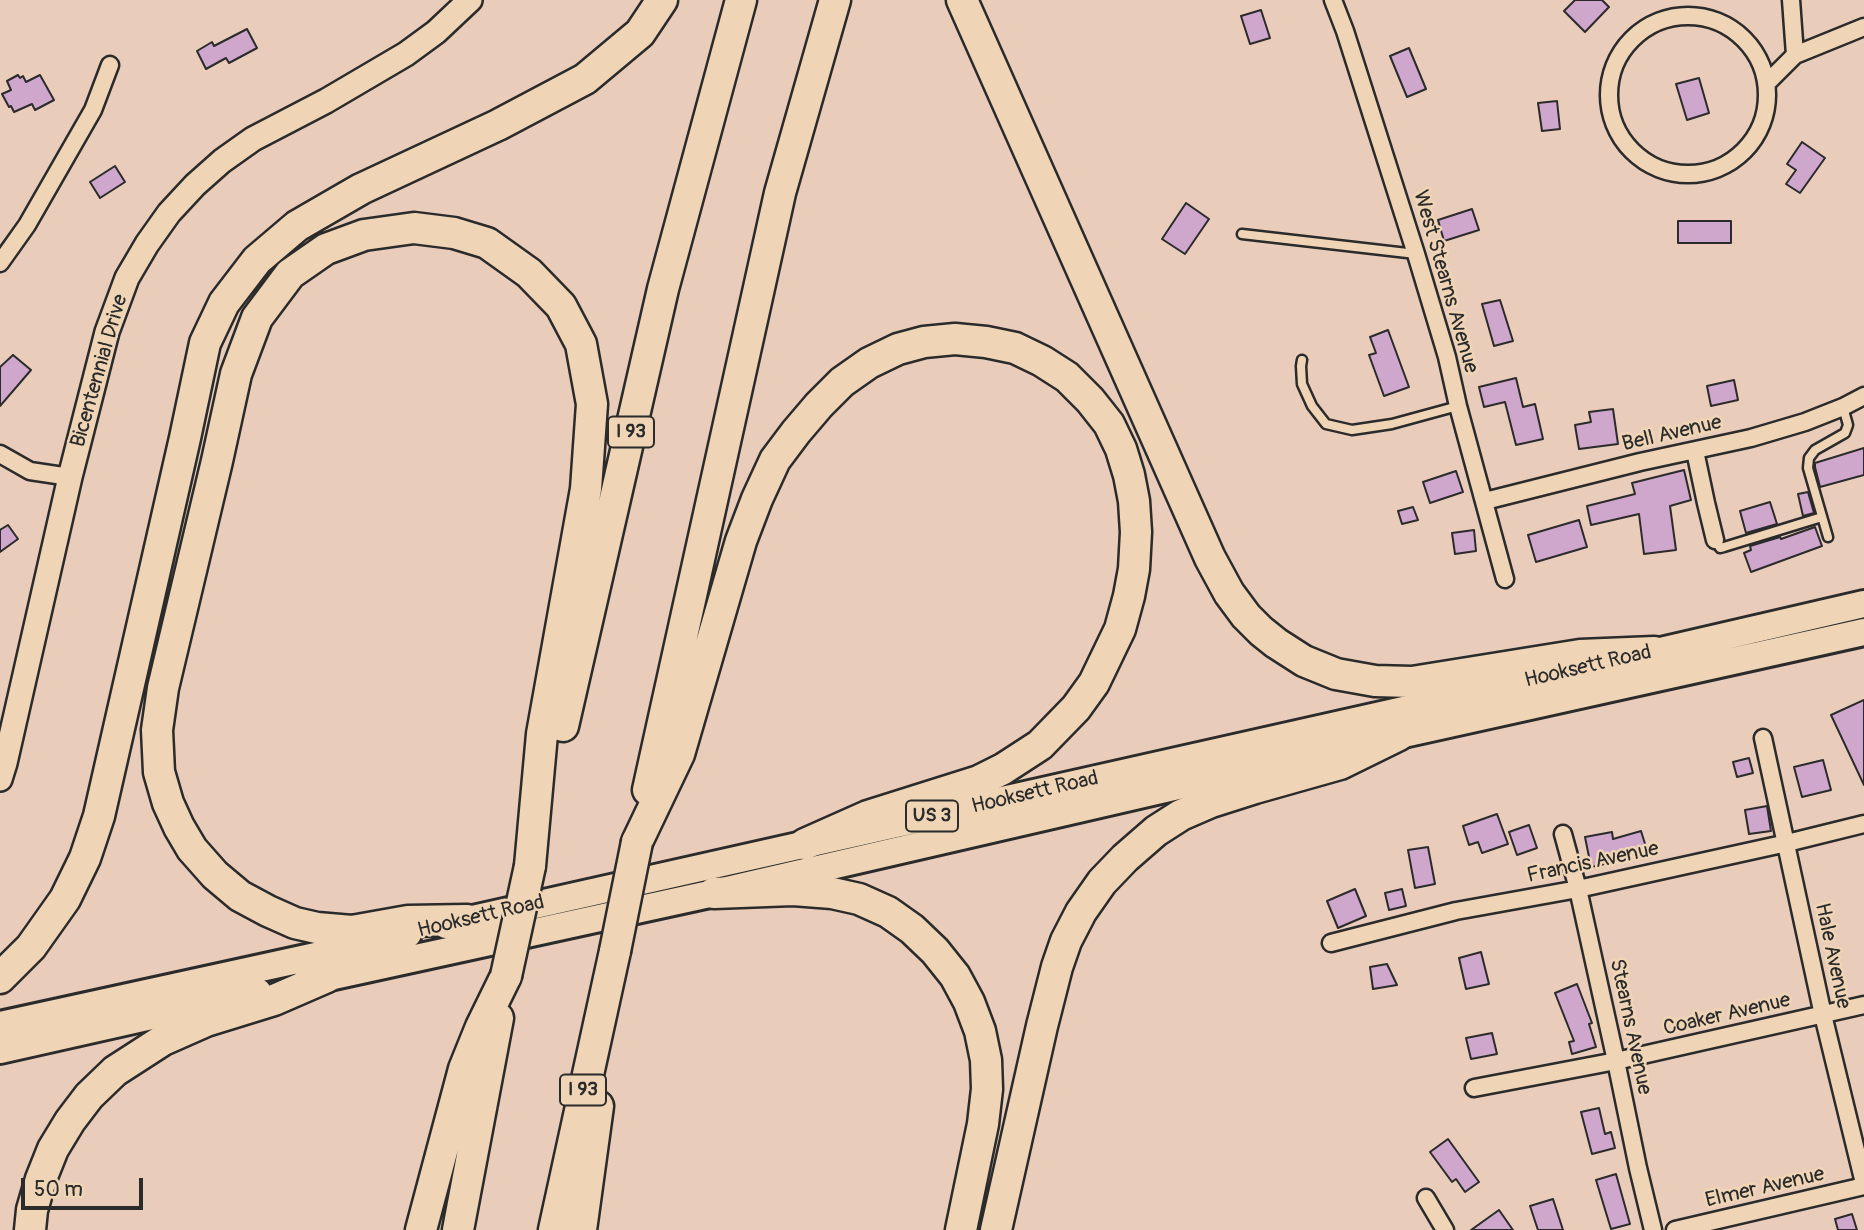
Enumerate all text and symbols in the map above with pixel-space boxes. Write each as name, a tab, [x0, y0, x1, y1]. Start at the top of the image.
street label: West Stearns Avenue	[1407, 188, 1483, 376]
street label: Bicentennial Drive	[66, 292, 134, 450]
street label: Bell Avenue	[1620, 410, 1724, 458]
road number: I 93	[608, 416, 654, 448]
street label: Hooksett Road	[1522, 640, 1654, 694]
street label: Hooksett Road	[969, 766, 1101, 820]
road number: US 3	[906, 800, 958, 832]
street label: Francis Avenue	[1525, 837, 1661, 889]
street label: Hooksett Road	[415, 890, 547, 944]
street label: Hale Avenue	[1808, 901, 1856, 1011]
street label: Stearns Avenue	[1603, 957, 1657, 1097]
street label: Coaker Avenue	[1661, 988, 1793, 1042]
road number: I 93	[560, 1074, 606, 1106]
street label: Elmer Avenue	[1703, 1162, 1827, 1214]
scale bar	[24, 1164, 147, 1208]
text: 50 m	[34, 1176, 83, 1203]

